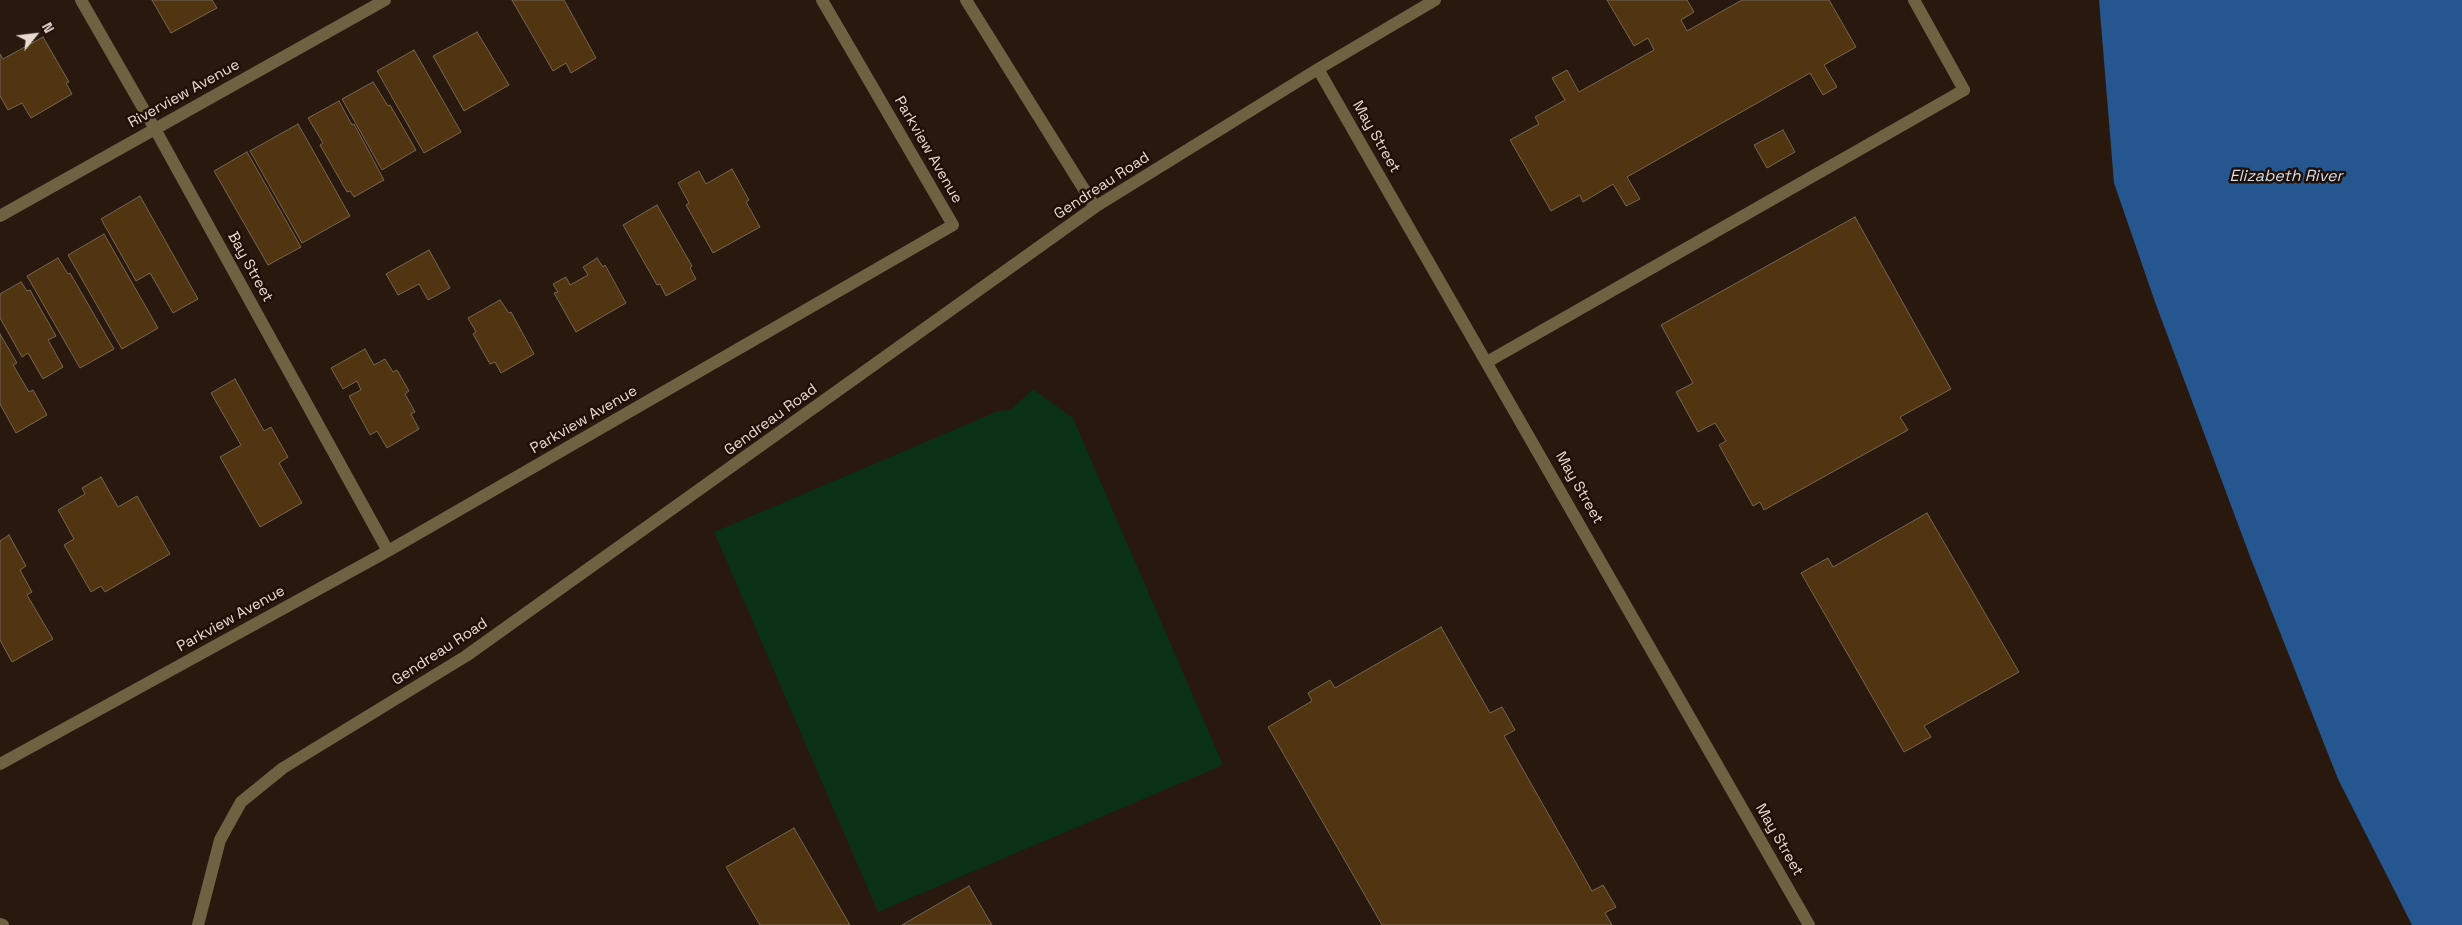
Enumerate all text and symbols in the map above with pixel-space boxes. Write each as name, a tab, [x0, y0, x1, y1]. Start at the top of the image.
north arrow	[10, 10, 60, 60]
text: N	[38, 19, 58, 36]
street label: Riverview Avenue	[125, 56, 243, 132]
street label: Parkview Avenue	[890, 93, 966, 207]
street label: May Street	[1348, 98, 1404, 176]
street label: Gendreau Road	[1051, 148, 1153, 224]
water label: Elizabeth River	[2230, 167, 2342, 187]
street label: Bay Street	[223, 229, 277, 305]
street label: Gendreau Road	[721, 380, 821, 460]
street label: Parkview Avenue	[527, 382, 641, 458]
street label: May Street	[1551, 449, 1607, 527]
street label: Parkview Avenue	[174, 582, 288, 656]
street label: Gendreau Road	[389, 614, 491, 690]
street label: May Street	[1751, 801, 1807, 879]

